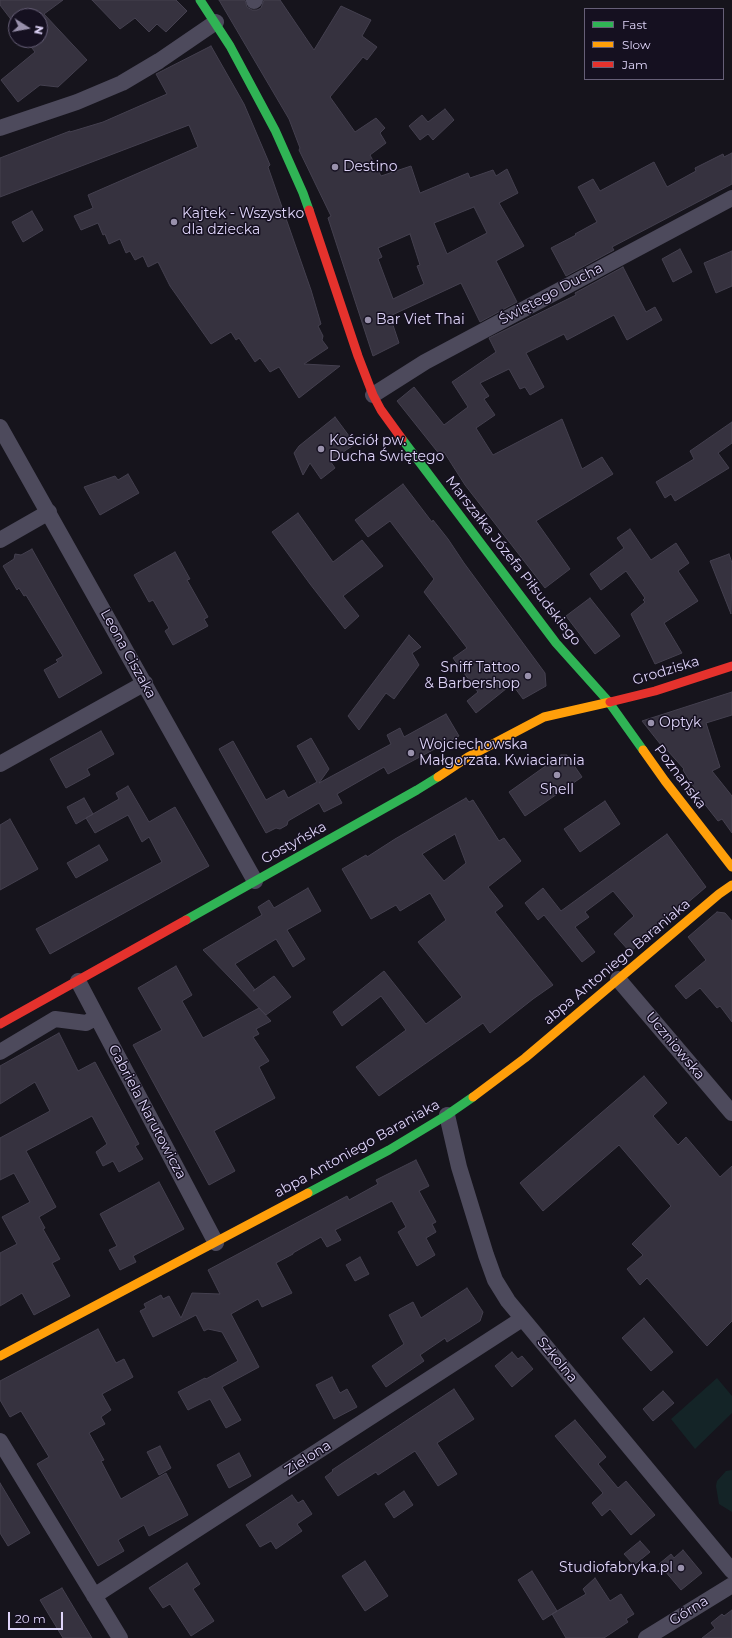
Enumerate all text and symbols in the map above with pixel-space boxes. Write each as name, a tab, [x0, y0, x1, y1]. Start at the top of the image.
north arrow	[8, 8, 48, 48]
legend	[584, 8, 724, 80]
text: Fast	[622, 17, 647, 32]
text: N	[31, 24, 47, 36]
text: Slow	[622, 37, 651, 52]
text: Jam	[622, 57, 648, 72]
place label: Destino	[343, 159, 398, 175]
marker: Destino	[330, 162, 340, 172]
place label: Kajtek - Wszystko dla dziecka	[182, 206, 304, 238]
marker: Kajtek - Wszystko dla dziecka	[169, 217, 179, 227]
street label: Świętego Ducha	[496, 259, 606, 329]
place label: Bar Viet Thai	[376, 312, 465, 328]
marker: Bar Viet Thai	[363, 315, 373, 325]
place label: Kościół pw. Ducha Świętego	[329, 433, 444, 466]
marker: Kościół pw. Ducha Świętego	[316, 444, 326, 454]
street label: Marszałka Józefa Piłsudskiego	[442, 473, 584, 649]
street label: Leona Ciszaka	[97, 607, 159, 701]
street label: Grodziska	[631, 653, 701, 689]
place label: Sniff Tattoo & Barbershop	[425, 660, 520, 692]
marker: Sniff Tattoo & Barbershop	[523, 671, 533, 681]
place label: Optyk	[659, 715, 701, 731]
marker: Optyk	[646, 718, 656, 728]
place label: Wojciechowska Małgorzata. Kwiaciarnia	[419, 737, 585, 770]
street label: Poznańska	[650, 742, 710, 812]
marker: Wojciechowska Małgorzata. Kwiaciarnia	[406, 748, 416, 758]
marker: Shell	[552, 770, 562, 780]
place label: Shell	[540, 782, 574, 798]
street label: Gostyńska	[258, 818, 330, 868]
street label: abpa Antoniego Baraniaka	[540, 896, 694, 1028]
street label: Uczniowska	[642, 1009, 708, 1083]
street label: Gabriela Narutowicza	[104, 1042, 190, 1182]
street label: abpa Antoniego Baraniaka	[271, 1096, 443, 1202]
street label: Szkolna	[533, 1334, 581, 1386]
street label: Zielona	[282, 1437, 334, 1479]
place label: Studiofabryka.pl	[559, 1560, 673, 1576]
marker: Studiofabryka.pl	[676, 1563, 686, 1573]
street label: Górna	[666, 1593, 712, 1629]
scale bar	[10, 1604, 65, 1630]
text: 20 m	[15, 1611, 46, 1626]

